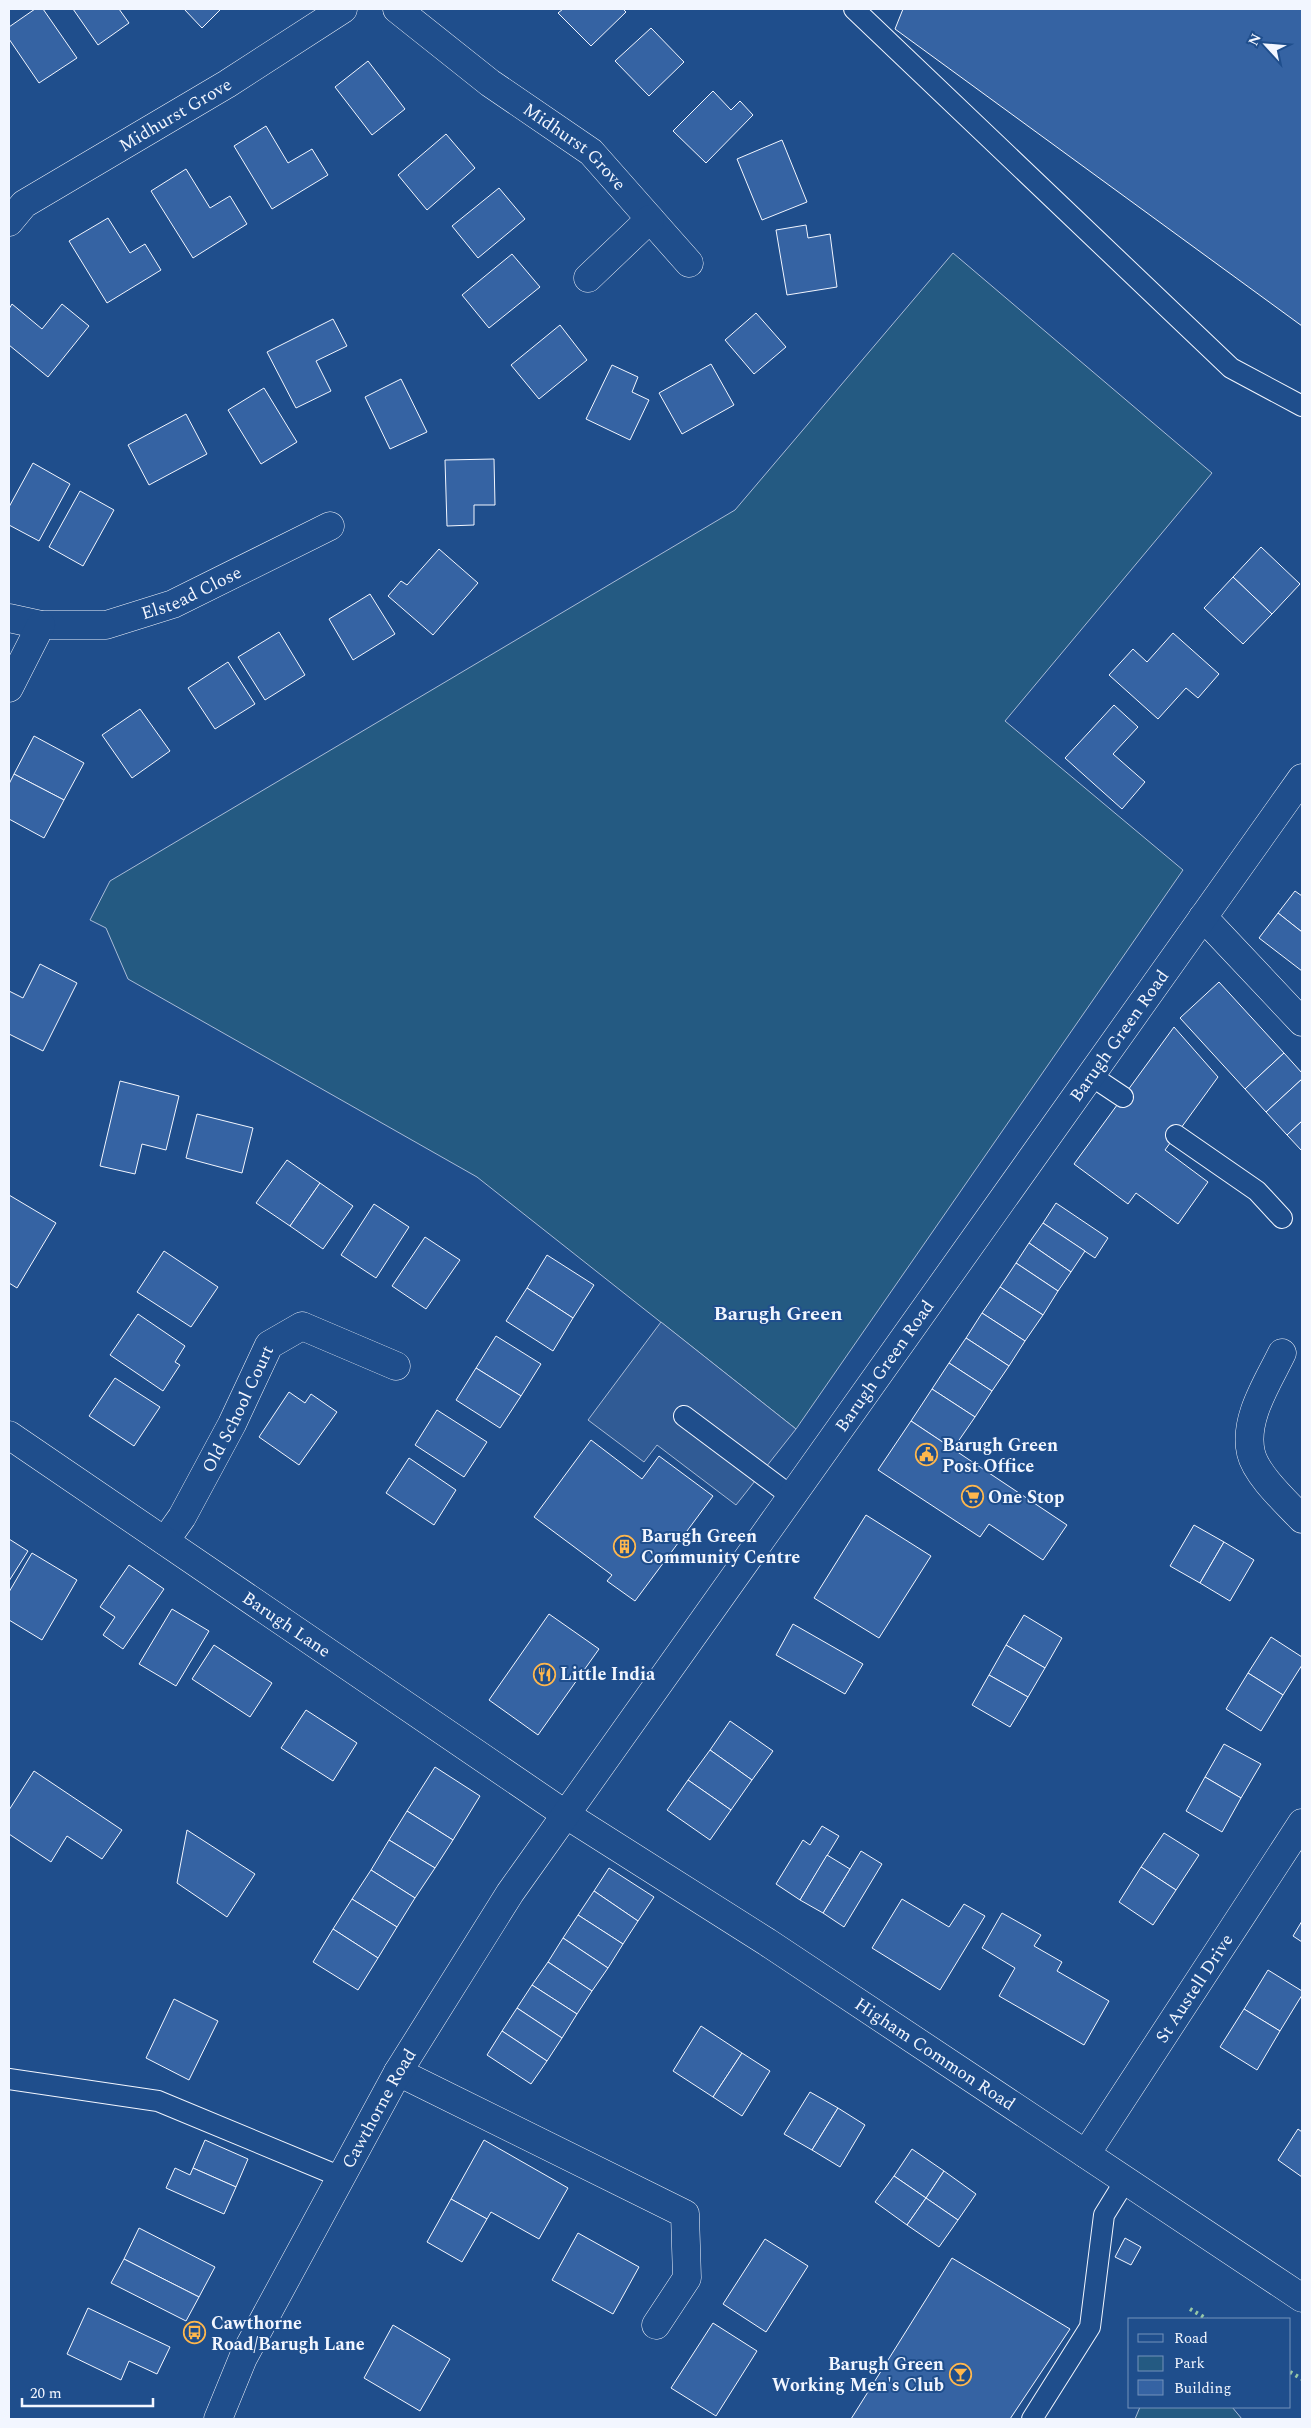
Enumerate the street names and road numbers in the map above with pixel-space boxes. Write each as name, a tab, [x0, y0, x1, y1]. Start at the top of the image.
street label: Midhurst Grove	[114, 71, 237, 159]
street label: Midhurst Grove	[517, 96, 632, 197]
street label: Elstead Close	[138, 559, 246, 627]
street label: Barugh Green Road	[1063, 964, 1176, 1108]
street label: Barugh Green Road	[829, 1294, 941, 1438]
street label: Old School Court	[195, 1341, 281, 1478]
street label: Barugh Lane	[237, 1585, 336, 1665]
street label: St Austell Drive	[1149, 1928, 1240, 2049]
street label: Higham Common Road	[849, 1991, 1021, 2118]
street label: Cawthorne Road	[335, 2043, 423, 2174]

